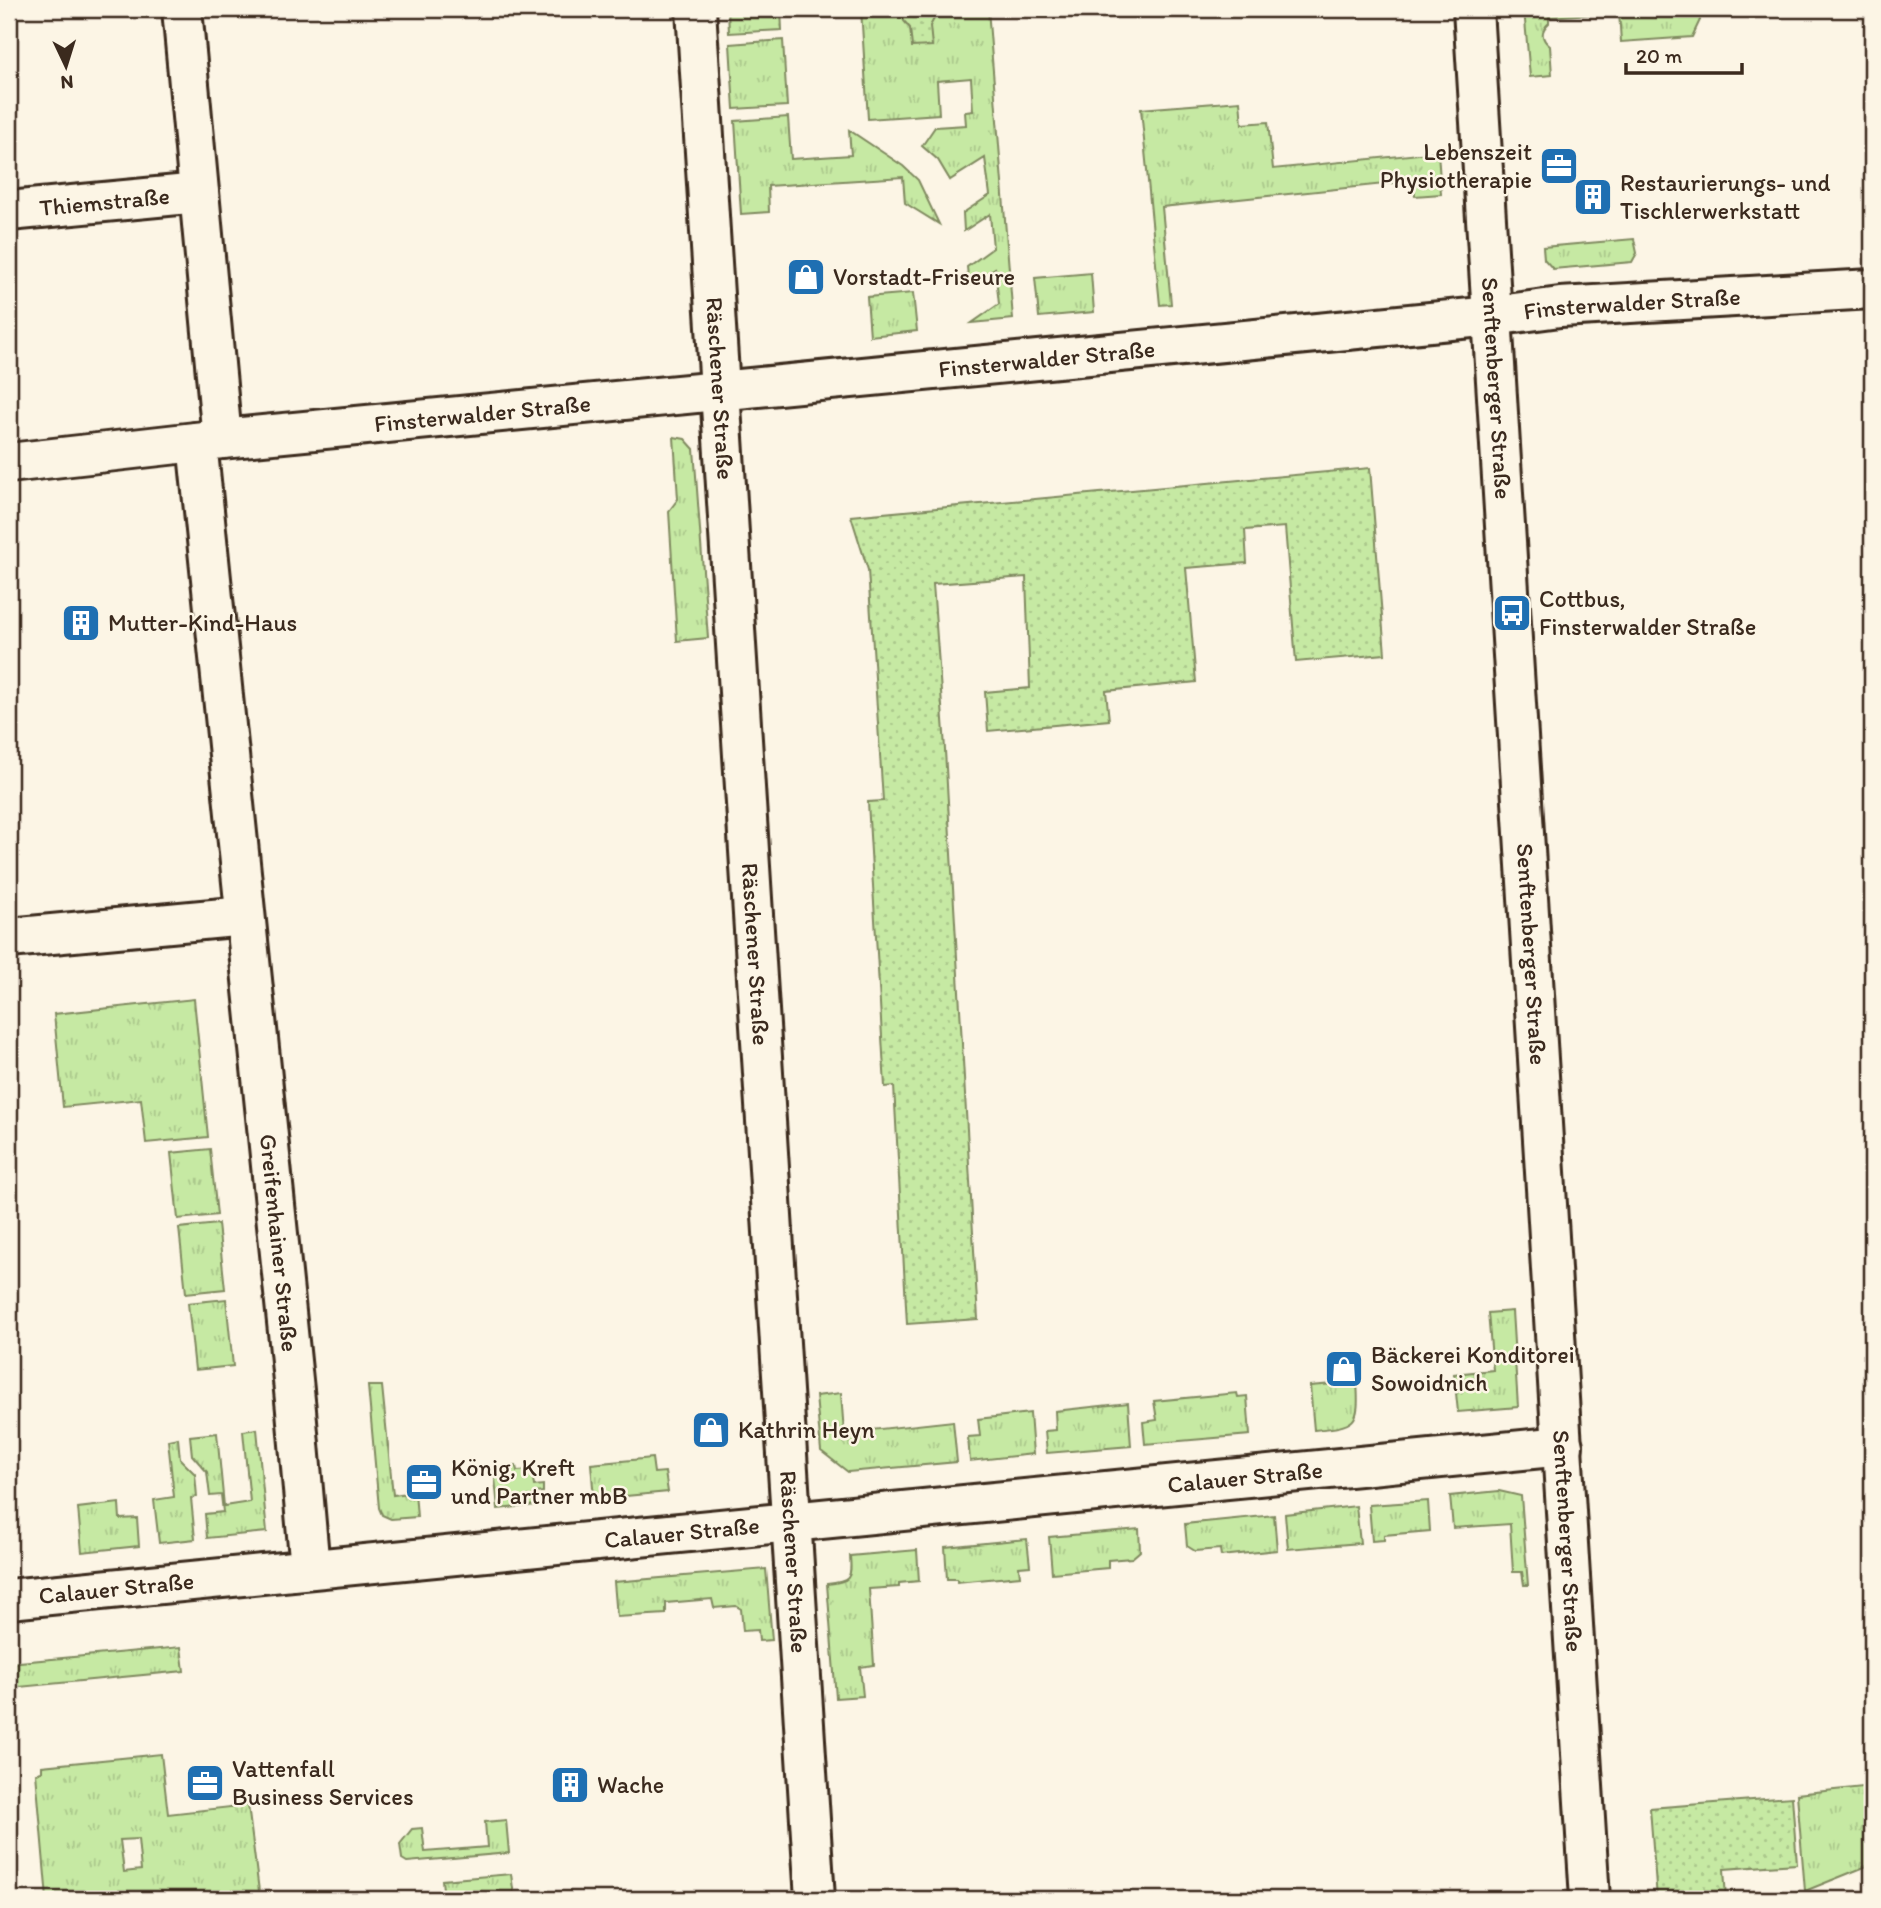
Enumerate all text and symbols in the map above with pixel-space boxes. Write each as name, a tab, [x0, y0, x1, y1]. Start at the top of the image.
north arrow	[32, 32, 102, 102]
scale bar	[1626, 32, 1741, 76]
text: 20 m	[1636, 43, 1683, 68]
text: N	[60, 71, 74, 94]
place label: Lebenszeit Physiotherapie	[1380, 137, 1532, 194]
office icon: Lebenszeit Physiotherapie	[1538, 145, 1580, 187]
place label: Restaurierungs- und Tischlerwerkstatt	[1620, 168, 1830, 225]
building icon: Restaurierungs- und Tischlerwerkstatt	[1572, 176, 1614, 218]
street label: Thiemstraße	[38, 181, 171, 222]
shop icon: Vorstadt-Friseure	[785, 256, 827, 298]
place label: Vorstadt-Friseure	[833, 262, 1015, 291]
street label: Senftenberger Straße	[1476, 276, 1518, 500]
street label: Finsterwalder Straße	[1522, 282, 1741, 326]
street label: Räschener Straße	[700, 296, 741, 480]
street label: Finsterwalder Straße	[937, 334, 1156, 384]
street label: Finsterwalder Straße	[373, 388, 592, 438]
place label: Cottbus, Finsterwalder Straße	[1539, 584, 1756, 641]
bus stop icon: Cottbus, Finsterwalder Straße	[1491, 592, 1533, 634]
building icon: Mutter-Kind-Haus	[60, 602, 102, 644]
place label: Mutter-Kind-Haus	[108, 608, 297, 637]
street label: Senftenberger Straße	[1511, 842, 1553, 1066]
street label: Räschener Straße	[736, 862, 776, 1046]
street label: Greifenhainer Straße	[254, 1132, 305, 1353]
place label: Bäckerei Konditorei Sowoidnich	[1371, 1340, 1575, 1397]
shop icon: Bäckerei Konditorei Sowoidnich	[1323, 1348, 1365, 1390]
shop icon: Kathrin Heyn	[690, 1409, 732, 1451]
place label: Kathrin Heyn	[738, 1415, 875, 1444]
street label: Senftenberger Straße	[1547, 1429, 1590, 1653]
place label: König, Kreft und Partner mbB	[451, 1453, 628, 1510]
street label: Calauer Straße	[1166, 1455, 1324, 1499]
office icon: König, Kreft und Partner mbB	[403, 1461, 445, 1503]
street label: Räschener Straße	[774, 1470, 814, 1654]
street label: Calauer Straße	[603, 1510, 761, 1554]
street label: Calauer Straße	[37, 1566, 195, 1610]
place label: Vattenfall Business Services	[232, 1754, 414, 1811]
office icon: Vattenfall Business Services	[184, 1762, 226, 1804]
building icon: Wache	[549, 1764, 591, 1806]
place label: Wache	[597, 1770, 664, 1799]

